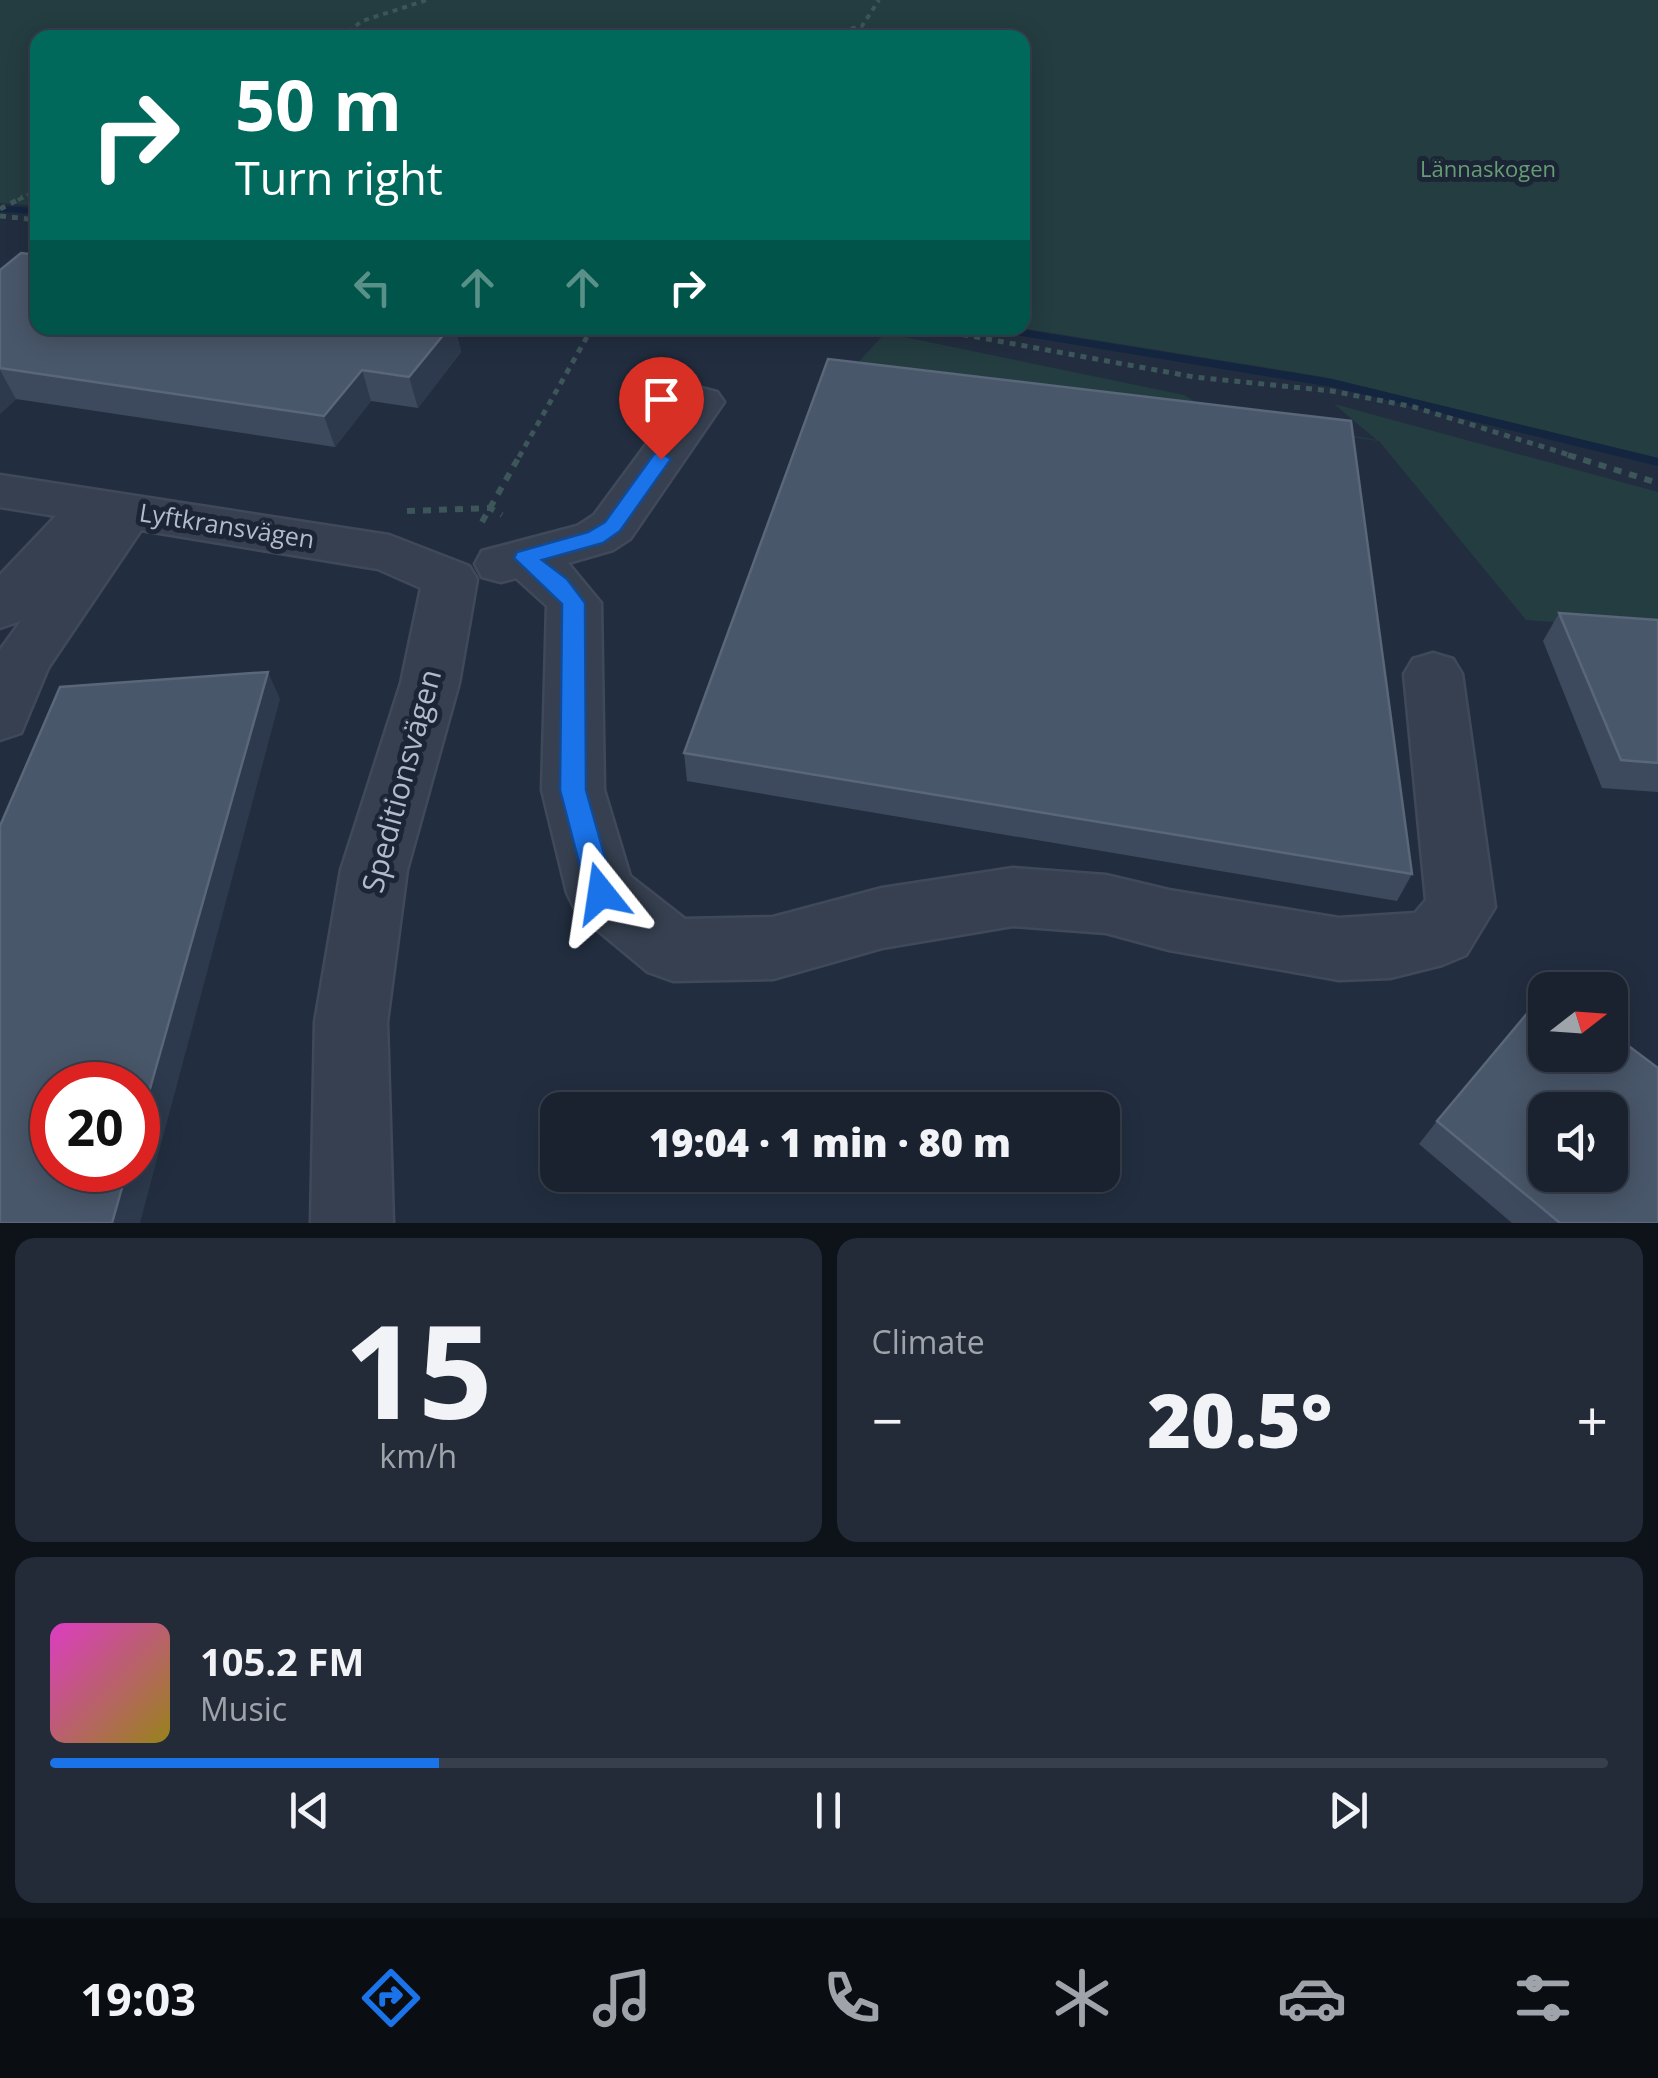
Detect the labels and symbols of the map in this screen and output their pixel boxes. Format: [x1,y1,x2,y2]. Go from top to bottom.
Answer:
park label: Lännaskogen [1420,153,1556,183]
pin [619,357,704,460]
street label: Lyftkransvägen [137,494,317,556]
street label: Speditionsvägen [351,664,450,897]
position arrow [549,841,653,945]
north arrow [1528,972,1628,1072]
speed limit sign: 20 [30,1062,160,1192]

